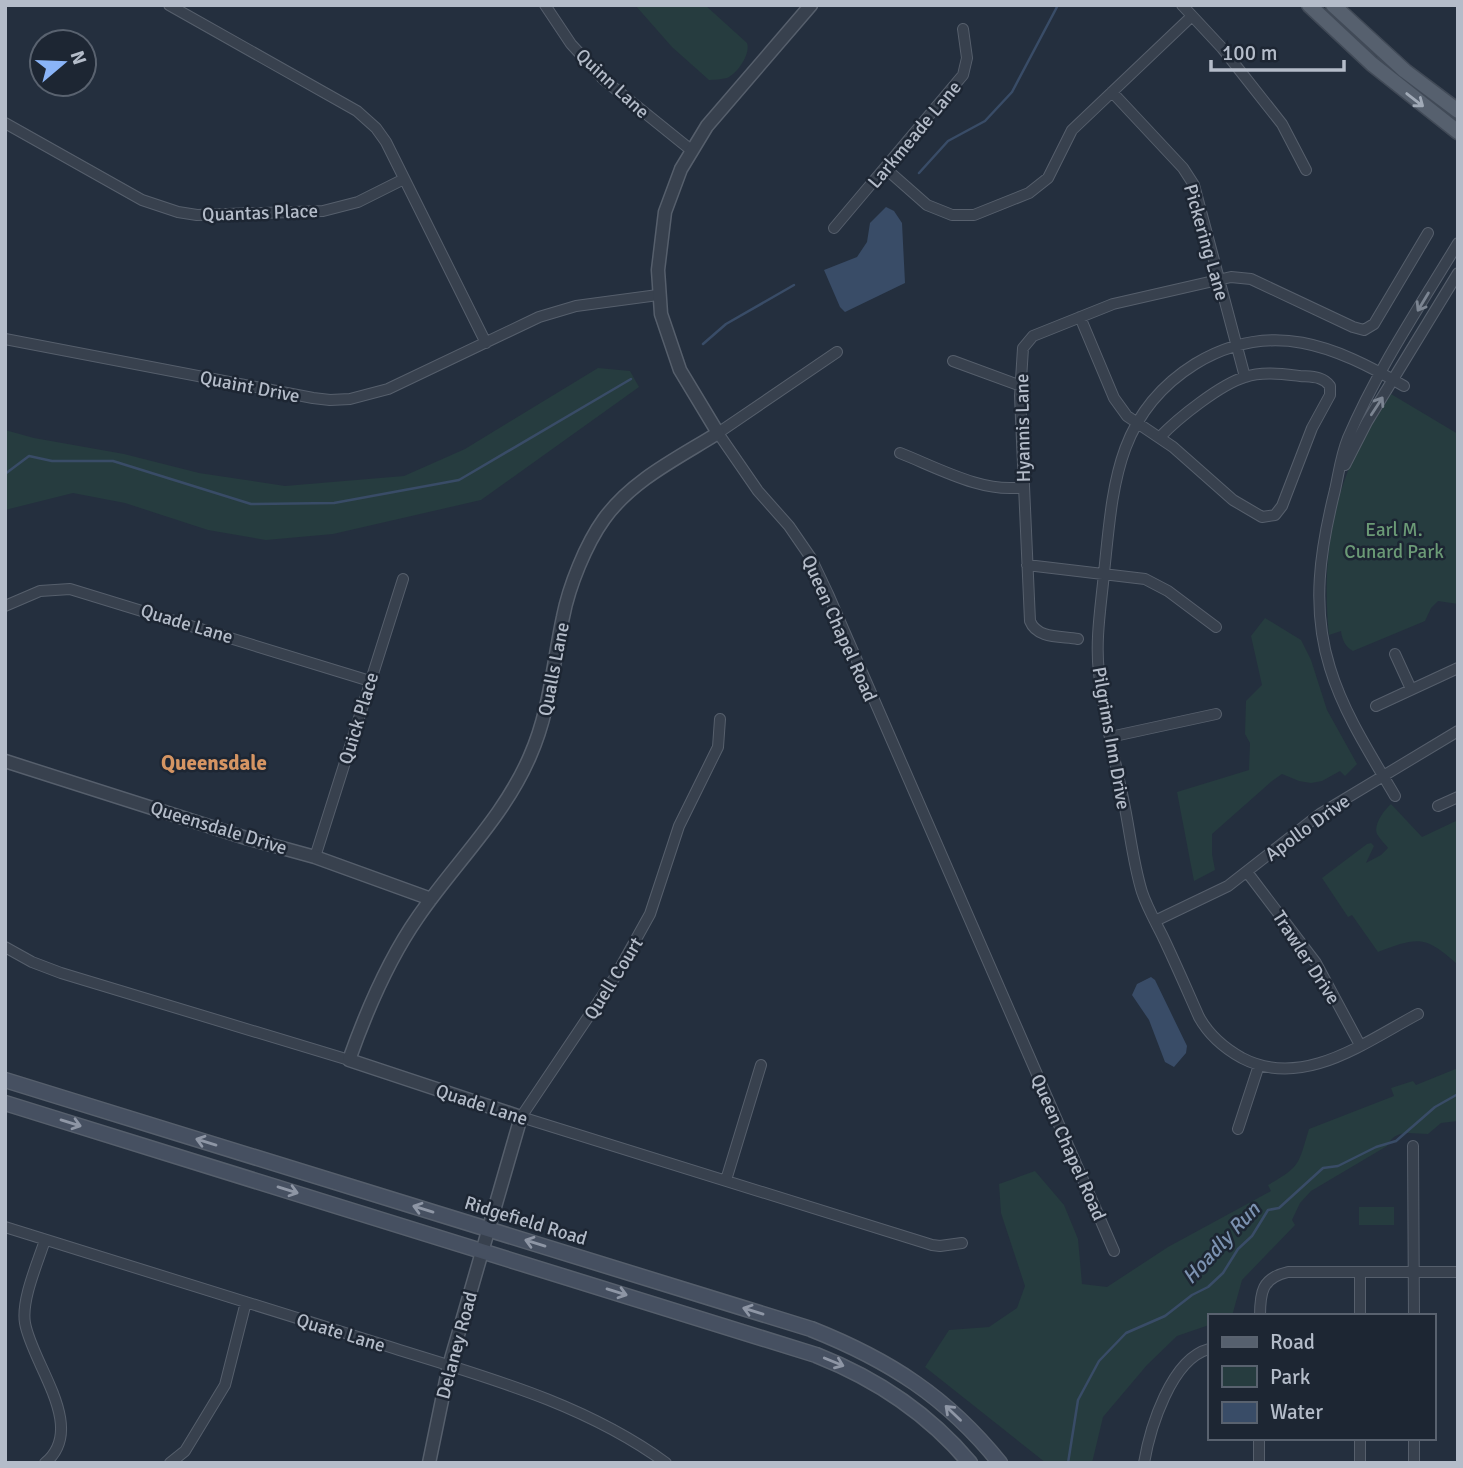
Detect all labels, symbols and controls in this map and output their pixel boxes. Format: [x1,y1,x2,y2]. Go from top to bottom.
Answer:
north arrow [28,28,98,98]
scale bar [1211,28,1344,72]
text: 100 m [1222,40,1277,66]
street label: Quinn Lane [570,44,654,124]
text: N [65,48,92,68]
street label: Larkmeade Lane [863,76,967,193]
one-way arrow [1405,92,1423,107]
street label: Pickering Lane [1178,181,1234,303]
street label: Quantas Place [202,199,318,227]
one-way arrow [1416,291,1430,311]
street label: Quaint Drive [198,366,302,408]
street label: Hyannis Lane [1010,373,1036,483]
one-way arrow [1370,396,1384,416]
park label: Earl M. Cunard Park [1344,518,1444,564]
street label: Queen Chapel Road [796,551,882,705]
street label: Quade Lane [138,599,236,649]
street label: Qualls Lane [533,620,575,718]
street label: Pilgrims Inn Drive [1087,665,1135,811]
street label: Quick Place [334,669,384,767]
district label: Queensdale [161,750,267,776]
street label: Apollo Drive [1261,789,1355,867]
street label: Queensdale Drive [147,796,290,860]
street label: Trawler Drive [1267,906,1345,1009]
street label: Quell Court [579,932,649,1024]
street label: Queen Chapel Road [1025,1070,1111,1224]
street label: Quade Lane [433,1079,531,1131]
one-way arrow [59,1117,81,1130]
one-way arrow [195,1135,217,1148]
one-way arrow [277,1184,299,1197]
street label: Ridgefield Road [461,1191,590,1251]
water label: Hoadly Run [1177,1196,1266,1289]
one-way arrow [413,1201,435,1214]
one-way arrow [525,1236,547,1248]
one-way arrow [606,1287,628,1300]
street label: Delaney Road [431,1289,483,1402]
one-way arrow [742,1304,764,1316]
street label: Quate Lane [293,1308,388,1358]
legend [1208,1314,1435,1440]
text: Road [1270,1329,1315,1355]
one-way arrow [823,1356,844,1369]
text: Park [1270,1364,1311,1390]
text: Water [1270,1399,1323,1425]
one-way arrow [945,1404,962,1421]

